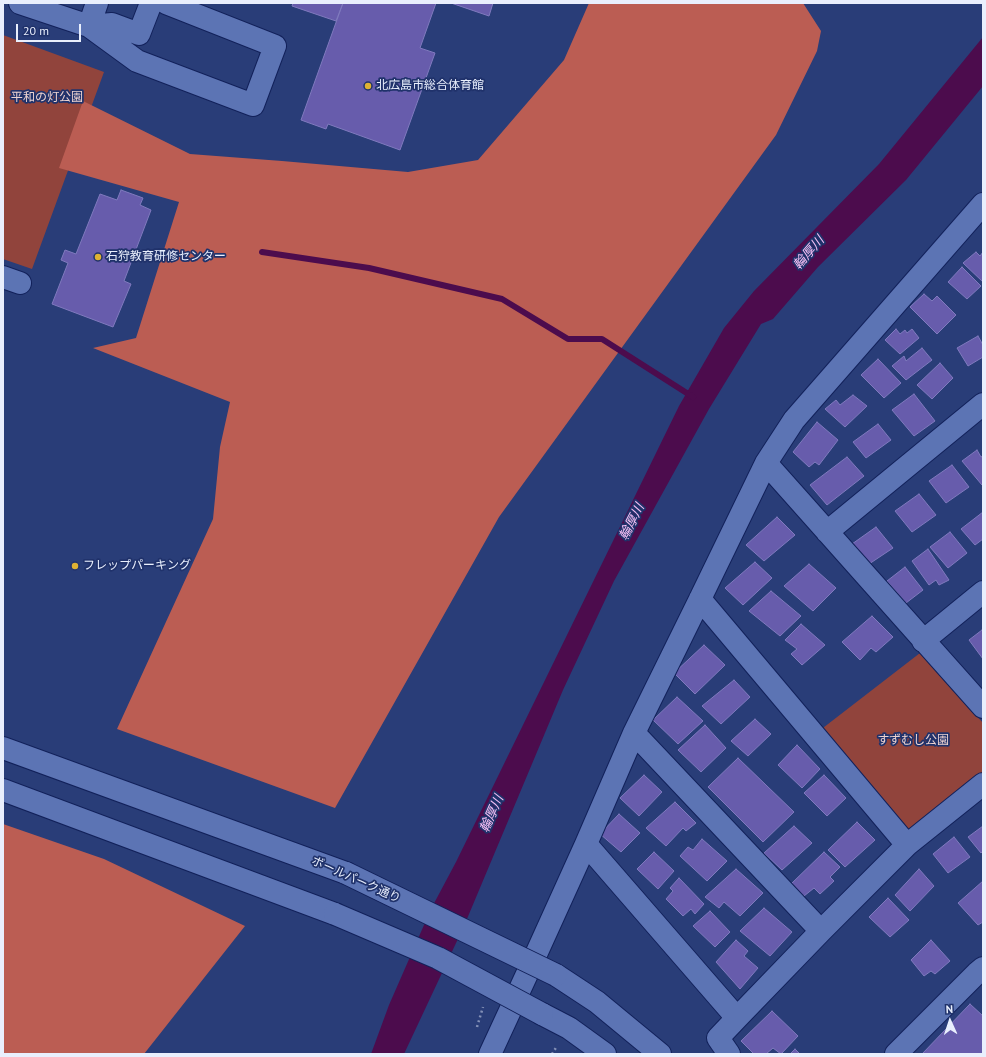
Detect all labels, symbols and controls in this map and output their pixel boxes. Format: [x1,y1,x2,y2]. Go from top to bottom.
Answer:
scale bar [18,16,83,42]
text: 20 m [23,23,49,38]
place label: 北広島市総合体育館 [376,79,484,93]
marker: 北広島市総合体育館 [363,81,373,91]
park label: 平和の灯公園 [11,91,83,105]
water label: 輪厚川 [790,233,828,273]
place label: 石狩教育研修センター [106,250,226,264]
marker: 石狩教育研修センター [93,252,103,262]
water label: 輪厚川 [616,501,648,543]
place label: フレップパーキング [83,559,191,573]
marker: フレップパーキング [70,561,80,571]
park label: すずむし公園 [877,734,949,748]
water label: 輪厚川 [477,793,507,835]
street label: ボールパーク通り [309,854,403,906]
north arrow [930,1001,970,1041]
text: N [945,1002,953,1016]

